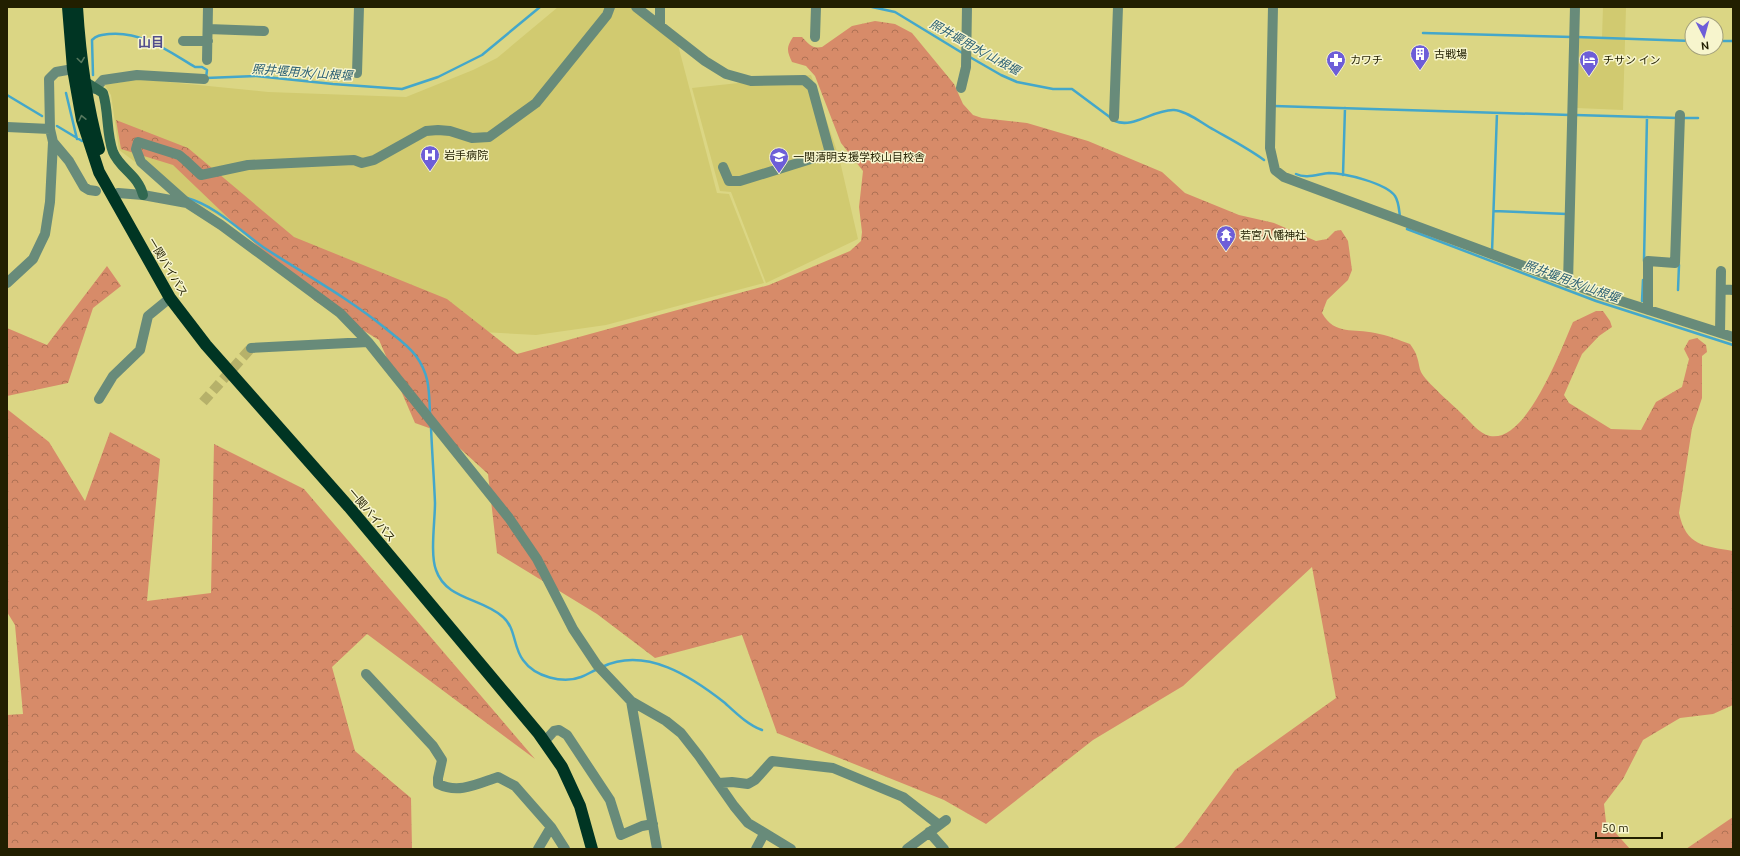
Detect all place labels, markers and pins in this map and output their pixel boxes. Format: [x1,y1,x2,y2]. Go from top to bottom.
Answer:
building icon: 古戦場 [1409,43,1431,71]
place label: 古戦場 [1434,48,1467,60]
pharmacy icon: カワチ [1325,49,1347,77]
hotel icon: チサン イン [1578,49,1600,77]
place label: カワチ [1350,54,1383,66]
place label: チサン イン [1603,54,1661,66]
hospital icon: 岩手病院 [419,144,441,172]
school or university icon: 一関清明支援学校山目校舎 [768,146,790,174]
place label: 岩手病院 [444,149,488,161]
place label: 一関清明支援学校山目校舎 [793,151,925,163]
temple icon: 若宮八幡神社 [1215,224,1237,252]
place label: 若宮八幡神社 [1240,229,1306,241]

